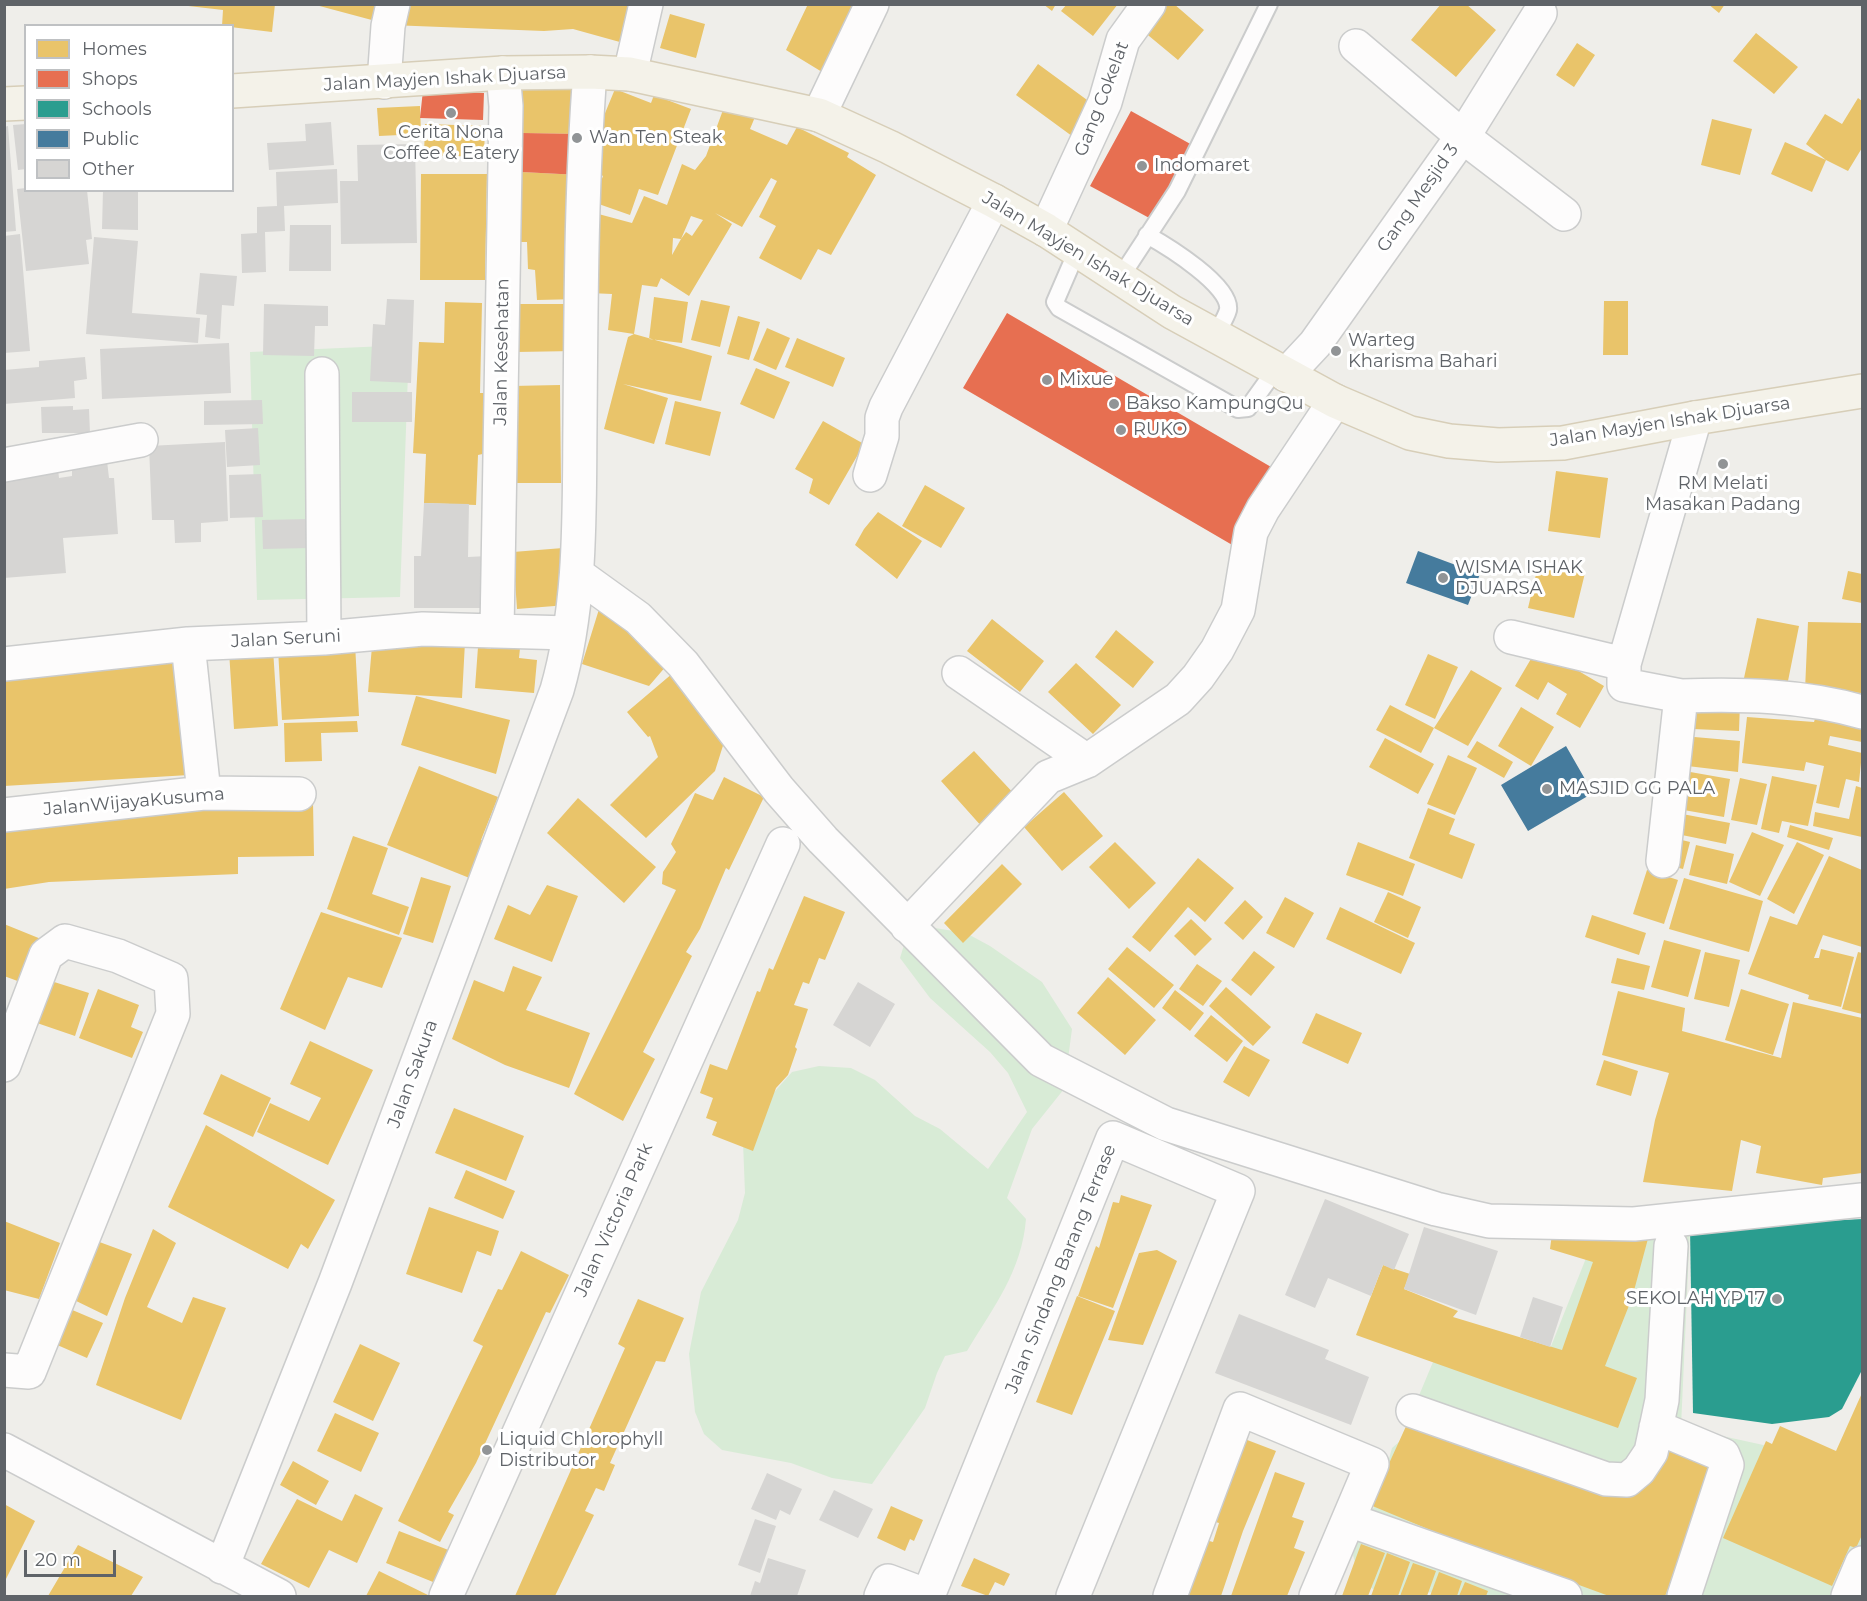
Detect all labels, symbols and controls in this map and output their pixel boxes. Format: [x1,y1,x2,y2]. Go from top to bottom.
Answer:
legend [24,24,234,192]
text: Homes [82,38,147,60]
street label: Gang Cokelat [1070,38,1134,160]
street label: Jalan Mayjen Ishak Djuarsa [323,62,567,96]
text: Shops [82,68,138,90]
text: Schools [82,98,151,120]
marker: Cerita Nona Coffee & Eatery [444,106,458,120]
place label: Cerita Nona Coffee & Eatery [383,122,519,164]
place label: Wan Ten Steak [589,127,723,149]
text: Public [82,128,139,150]
marker: Wan Ten Steak [570,131,584,145]
street label: Gang Mesjid 3 [1373,140,1463,256]
place label: Indomaret [1154,155,1250,177]
text: Other [82,158,135,180]
marker: Indomaret [1135,159,1149,173]
street label: Jalan Mayjen Ishak Djuarsa [978,187,1198,331]
street label: Jalan Kesehatan [490,278,514,426]
place label: Warteg Kharisma Bahari [1348,330,1498,372]
marker: Warteg Kharisma Bahari [1329,344,1343,358]
place label: Mixue [1059,369,1113,391]
marker: Mixue [1040,373,1054,387]
street label: Jalan Mayjen Ishak Djuarsa [1548,392,1792,452]
place label: Bakso KampungQu [1126,393,1304,415]
marker: Bakso KampungQu [1107,397,1121,411]
place label: RUKO [1133,419,1187,441]
marker: RUKO [1114,423,1128,437]
marker: RM Melati Masakan Padang [1716,457,1730,471]
place label: RM Melati Masakan Padang [1645,473,1801,516]
place label: WISMA ISHAK DJUARSA [1455,557,1583,600]
marker: WISMA ISHAK DJUARSA [1436,571,1450,585]
street label: Jalan Seruni [230,625,342,653]
place label: MASJID GG PALA [1559,778,1715,800]
marker: MASJID GG PALA [1540,782,1554,796]
street label: JalanWijayaKusuma [42,783,226,821]
street label: Jalan Sakura [383,1017,443,1131]
street label: Jalan Victoria Park [570,1140,658,1300]
street label: Jalan Sindang Barang Terrase [1001,1141,1121,1397]
place label: SEKOLAH YP 17 [1626,1288,1765,1310]
marker: SEKOLAH YP 17 [1770,1292,1784,1306]
place label: Liquid Chlorophyll Distributor [499,1429,663,1472]
marker: Liquid Chlorophyll Distributor [480,1443,494,1457]
scale bar [27,1538,118,1576]
text: 20 m [35,1549,81,1571]

